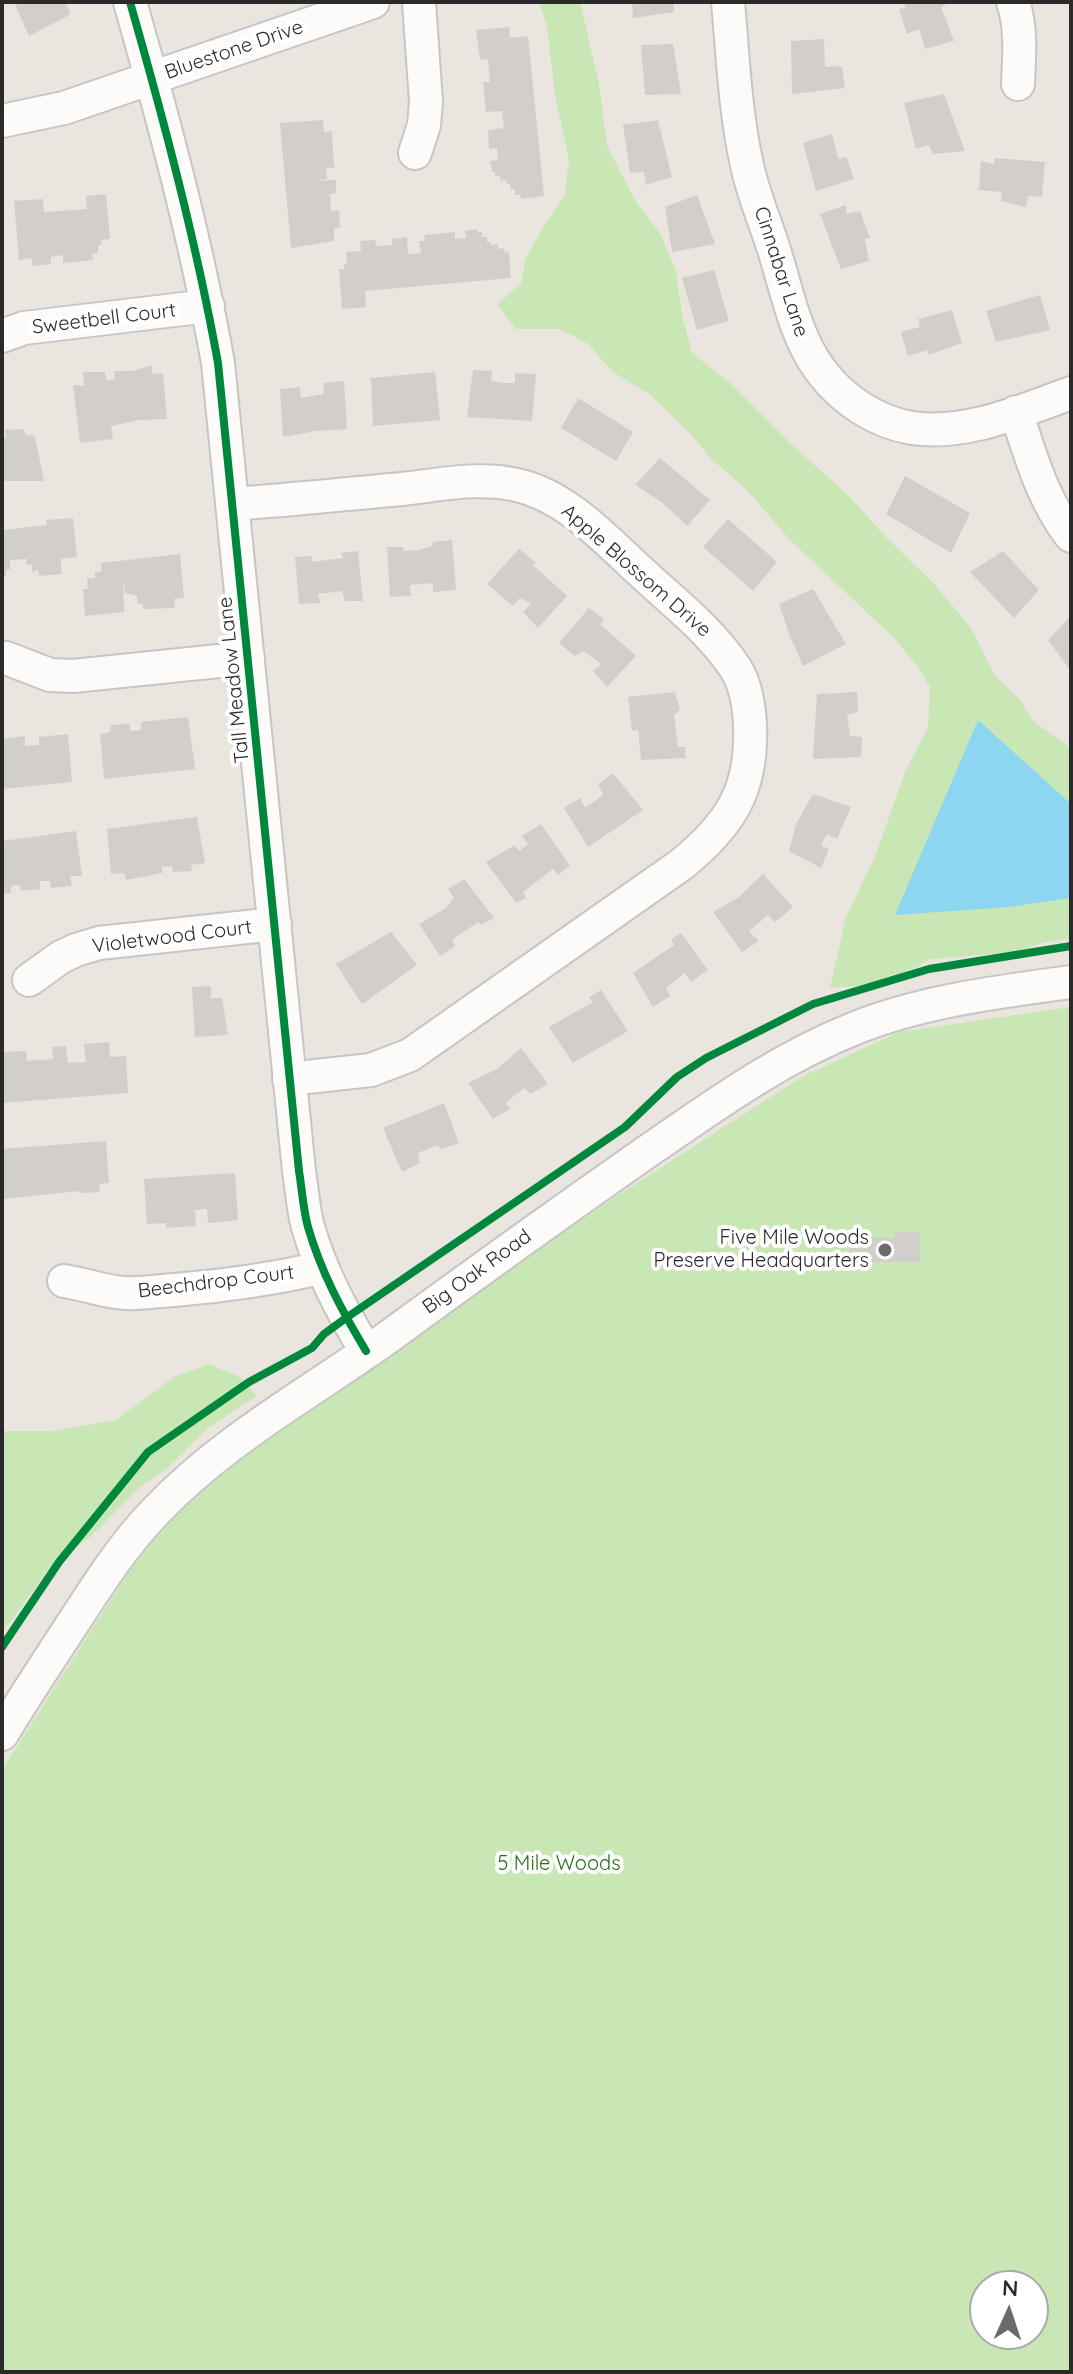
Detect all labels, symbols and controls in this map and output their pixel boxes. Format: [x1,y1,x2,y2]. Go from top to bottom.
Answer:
street label: Bluestone Drive [162,15,306,85]
street label: Cinnabar Lane [749,204,813,340]
street label: Sweetbell Court [31,298,177,340]
street label: Apple Blossom Drive [556,499,716,643]
street label: Tall Meadow Lane [213,596,255,764]
street label: Violetwood Court [91,915,253,959]
street label: Big Oak Road [418,1225,536,1319]
place label: Five Mile Woods Preserve Headquarters [654,1226,869,1273]
marker: Five Mile Woods Preserve Headquarters [876,1241,894,1259]
street label: Beechdrop Court [136,1261,296,1303]
park label: 5 Mile Woods [497,1852,621,1876]
north arrow [969,2270,1049,2350]
text: N [1001,2274,1019,2302]

